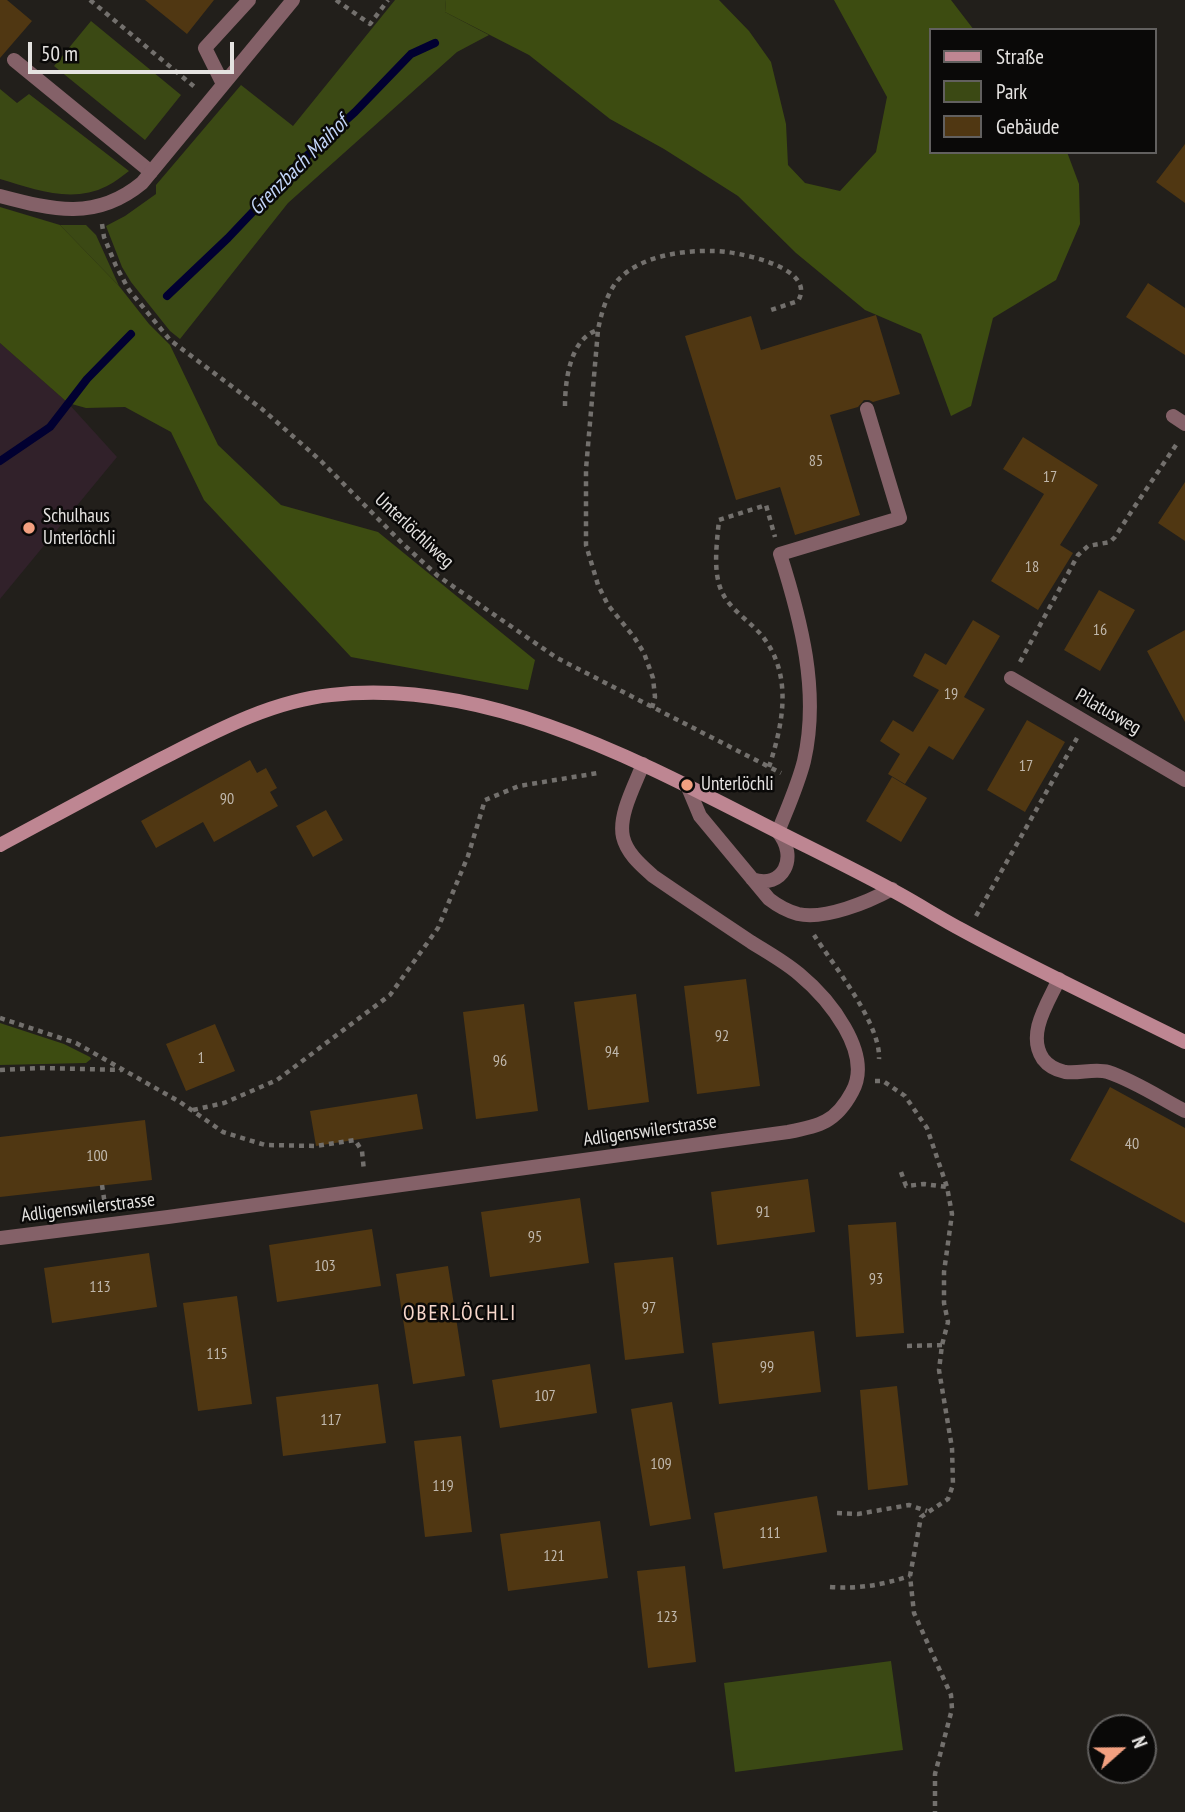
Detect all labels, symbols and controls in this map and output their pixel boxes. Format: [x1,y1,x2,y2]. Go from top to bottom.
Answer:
scale bar [32,28,238,72]
legend [930,28,1157,154]
text: 50 m [41,40,78,67]
text: Straße [996,43,1044,70]
text: Park [996,78,1027,105]
water label: Grenzbach Maihof [244,111,354,221]
text: Gebäude [996,113,1059,140]
house number: 85 [809,451,823,471]
house number: 17 [1043,467,1057,487]
street label: Unterlöchliweg [370,489,458,573]
place label: Schulhaus Unterlöchli [43,506,116,550]
marker: Schulhaus Unterlöchli [21,520,37,536]
house number: 18 [1025,557,1039,577]
house number: 16 [1093,620,1107,640]
house number: 19 [944,684,958,704]
street label: Pilatusweg [1071,684,1145,740]
house number: 17 [1019,756,1033,776]
place label: Unterlöchli [701,774,774,796]
marker: Unterlöchli [679,777,695,793]
house number: 90 [220,789,234,809]
house number: 92 [715,1026,729,1046]
house number: 94 [605,1042,619,1062]
house number: 1 [197,1048,205,1068]
house number: 96 [493,1051,507,1071]
street label: Adligenswilerstrasse [582,1110,718,1152]
house number: 40 [1125,1134,1139,1154]
house number: 100 [86,1146,108,1166]
street label: Adligenswilerstrasse [20,1188,156,1228]
house number: 91 [756,1202,770,1222]
house number: 95 [528,1227,542,1247]
house number: 103 [314,1256,336,1276]
house number: 93 [869,1269,883,1289]
house number: 113 [89,1277,111,1297]
house number: 97 [642,1298,656,1318]
district label: OBERLÖCHLI [404,1301,516,1327]
house number: 115 [206,1344,228,1364]
house number: 99 [760,1357,774,1377]
house number: 107 [534,1386,556,1406]
house number: 117 [320,1410,342,1430]
house number: 109 [650,1454,672,1474]
house number: 119 [432,1476,454,1496]
house number: 111 [759,1523,781,1543]
house number: 121 [543,1546,565,1566]
house number: 123 [656,1607,678,1627]
north arrow [1087,1714,1157,1784]
text: N [1127,1733,1153,1751]

